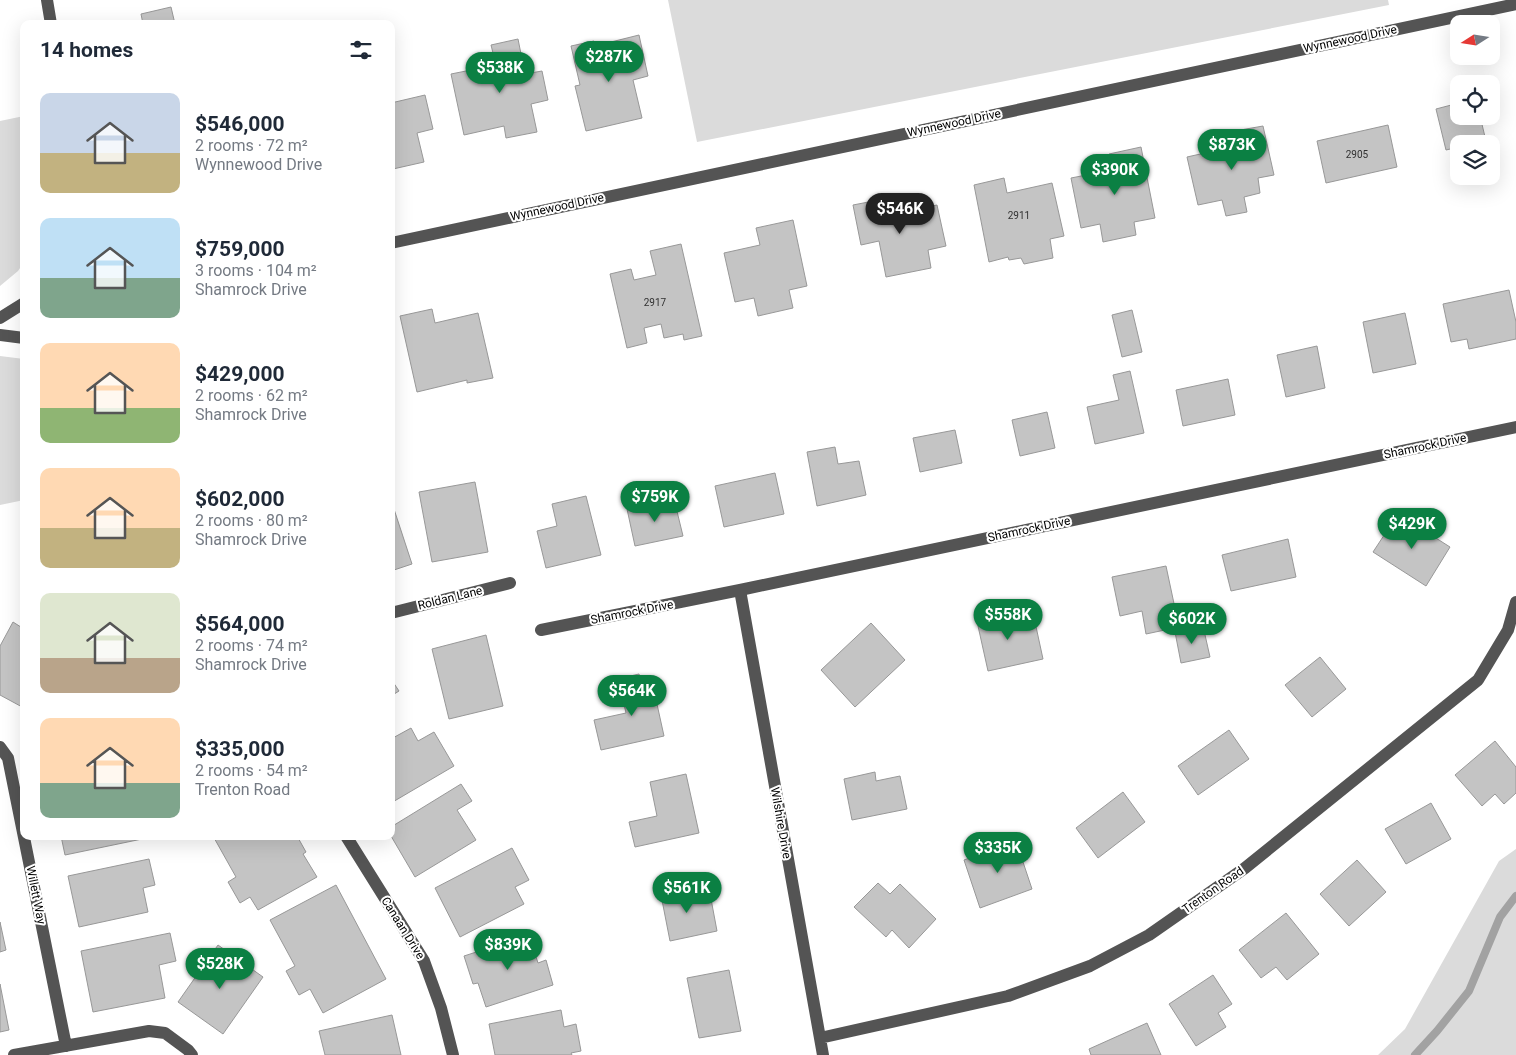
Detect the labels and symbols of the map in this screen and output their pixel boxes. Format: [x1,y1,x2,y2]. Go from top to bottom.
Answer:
north arrow [1450,15,1500,65]
street label: Wynnewood Drive [1302,22,1398,56]
pin: $287K [574,41,644,83]
pin: $538K [465,52,535,94]
street label: Wynnewood Drive [906,106,1002,140]
pin: $873K [1197,128,1267,171]
house number: 2905 [1346,149,1369,160]
pin: $390K [1080,154,1150,196]
street label: Wynnewood Drive [509,190,605,224]
pin: $546K [865,192,935,235]
house number: 2911 [1008,210,1030,221]
house number: 2917 [644,297,667,308]
street label: Shamrock Drive [1383,430,1467,462]
pin: $759K [620,480,690,523]
pin: $429K [1377,508,1447,550]
street label: Shamrock Drive [987,513,1071,545]
street label: Roldan Lane [416,583,484,613]
street label: Shamrock Drive [589,597,675,627]
pin: $558K [973,598,1043,641]
pin: $602K [1157,602,1227,645]
pin: $564K [597,674,667,717]
street label: Wilshire Drive [768,786,794,860]
pin: $335K [963,832,1033,874]
street label: Trenton Road [1180,864,1246,916]
street label: Willett Way [23,865,49,926]
pin: $561K [652,872,722,914]
street label: Canaan Drive [378,894,428,962]
pin: $839K [473,928,543,971]
pin: $528K [185,948,255,990]

